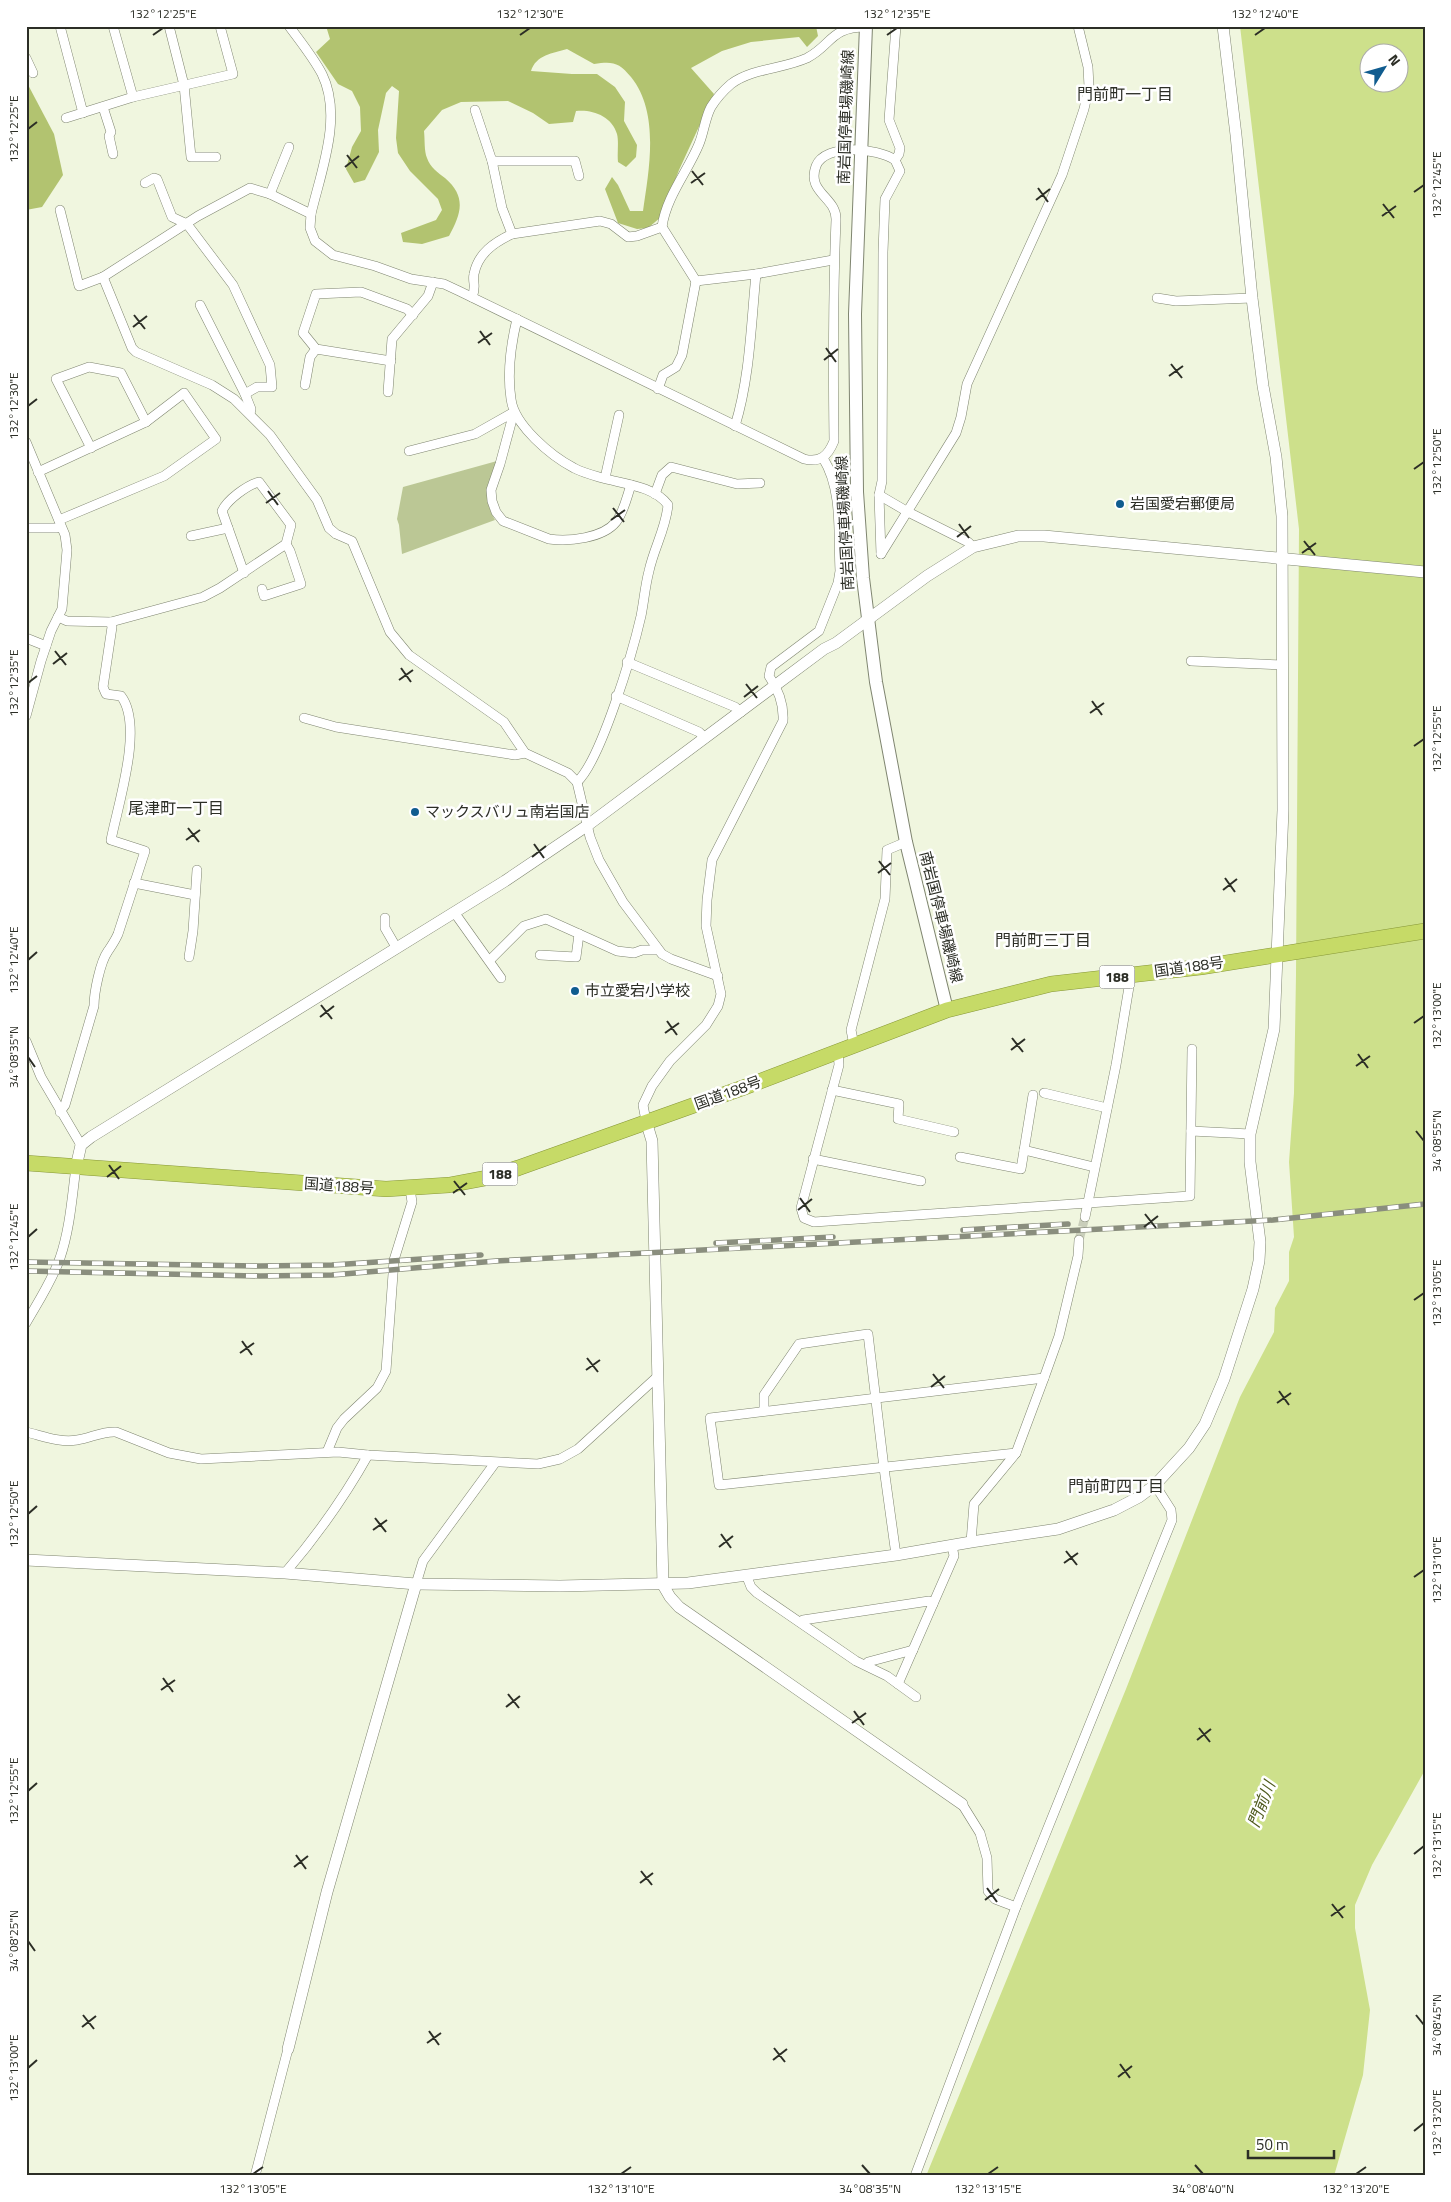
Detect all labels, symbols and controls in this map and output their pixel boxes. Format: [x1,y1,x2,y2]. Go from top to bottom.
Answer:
text: 132°12'25"E [129,4,197,23]
text: 132°12'30"E [496,4,564,23]
text: 132°12'35"E [863,4,931,23]
text: 132°12'40"E [1231,4,1299,23]
north arrow [1358,42,1408,92]
street label: 南岩国停車場磯崎線 [832,49,859,185]
text: N [1383,50,1406,70]
district label: 門前町一丁目 [1077,82,1173,106]
text: 132°12'25"E [4,95,23,163]
text: 132°12'45"E [1427,151,1446,219]
text: 132°12'30"E [4,372,23,440]
text: 132°12'50"E [1427,428,1446,496]
street label: 南岩国停車場磯崎線 [829,455,860,591]
place label: 岩国愛宕郵便局 [1130,492,1235,515]
marker: 岩国愛宕郵便局 [1114,498,1126,510]
text: 132°12'35"E [4,649,23,717]
text: 132°12'55"E [1427,705,1446,773]
district label: 尾津町一丁目 [128,796,224,820]
place label: マックスバリュ南岩国店 [425,800,590,823]
marker: マックスバリュ南岩国店 [409,806,421,818]
street label: 南岩国停車場磯崎線 [914,849,969,985]
text: 132°12'40"E [4,926,23,994]
district label: 門前町三丁目 [995,928,1091,952]
street label: 国道188号 [1153,950,1225,983]
road number: 188 [1100,966,1134,989]
place label: 市立愛宕小学校 [585,979,690,1002]
text: 132°13'00"E [1427,982,1446,1050]
marker: 市立愛宕小学校 [569,985,581,997]
text: 34°08'35"N [4,1026,23,1088]
street label: 国道188号 [691,1070,765,1115]
text: 34°08'55"N [1427,1110,1446,1172]
road number: 188 [482,1162,518,1186]
street label: 国道188号 [303,1172,375,1199]
text: 132°12'45"E [4,1203,23,1271]
text: 132°13'05"E [1427,1259,1446,1327]
district label: 門前町四丁目 [1068,1474,1164,1498]
text: 132°12'50"E [4,1480,23,1548]
text: 132°13'10"E [1427,1536,1446,1604]
text: 132°12'55"E [4,1757,23,1825]
water label: 門前川 [1241,1775,1282,1831]
text: 132°13'15"E [1427,1812,1446,1880]
text: 34°08'25"N [4,1910,23,1972]
text: 34°08'45"N [1427,1994,1446,2056]
text: 132°13'00"E [4,2034,23,2102]
text: 132°13'20"E [1427,2089,1446,2157]
scale bar [1248,2127,1335,2159]
text: 50 m [1256,2133,1289,2156]
text: 132°13'05"E [219,2179,287,2198]
text: 132°13'10"E [587,2179,655,2198]
text: 34°08'35"N [839,2179,901,2198]
text: 132°13'15"E [954,2179,1022,2198]
text: 34°08'40"N [1172,2179,1234,2198]
text: 132°13'20"E [1322,2179,1390,2198]

